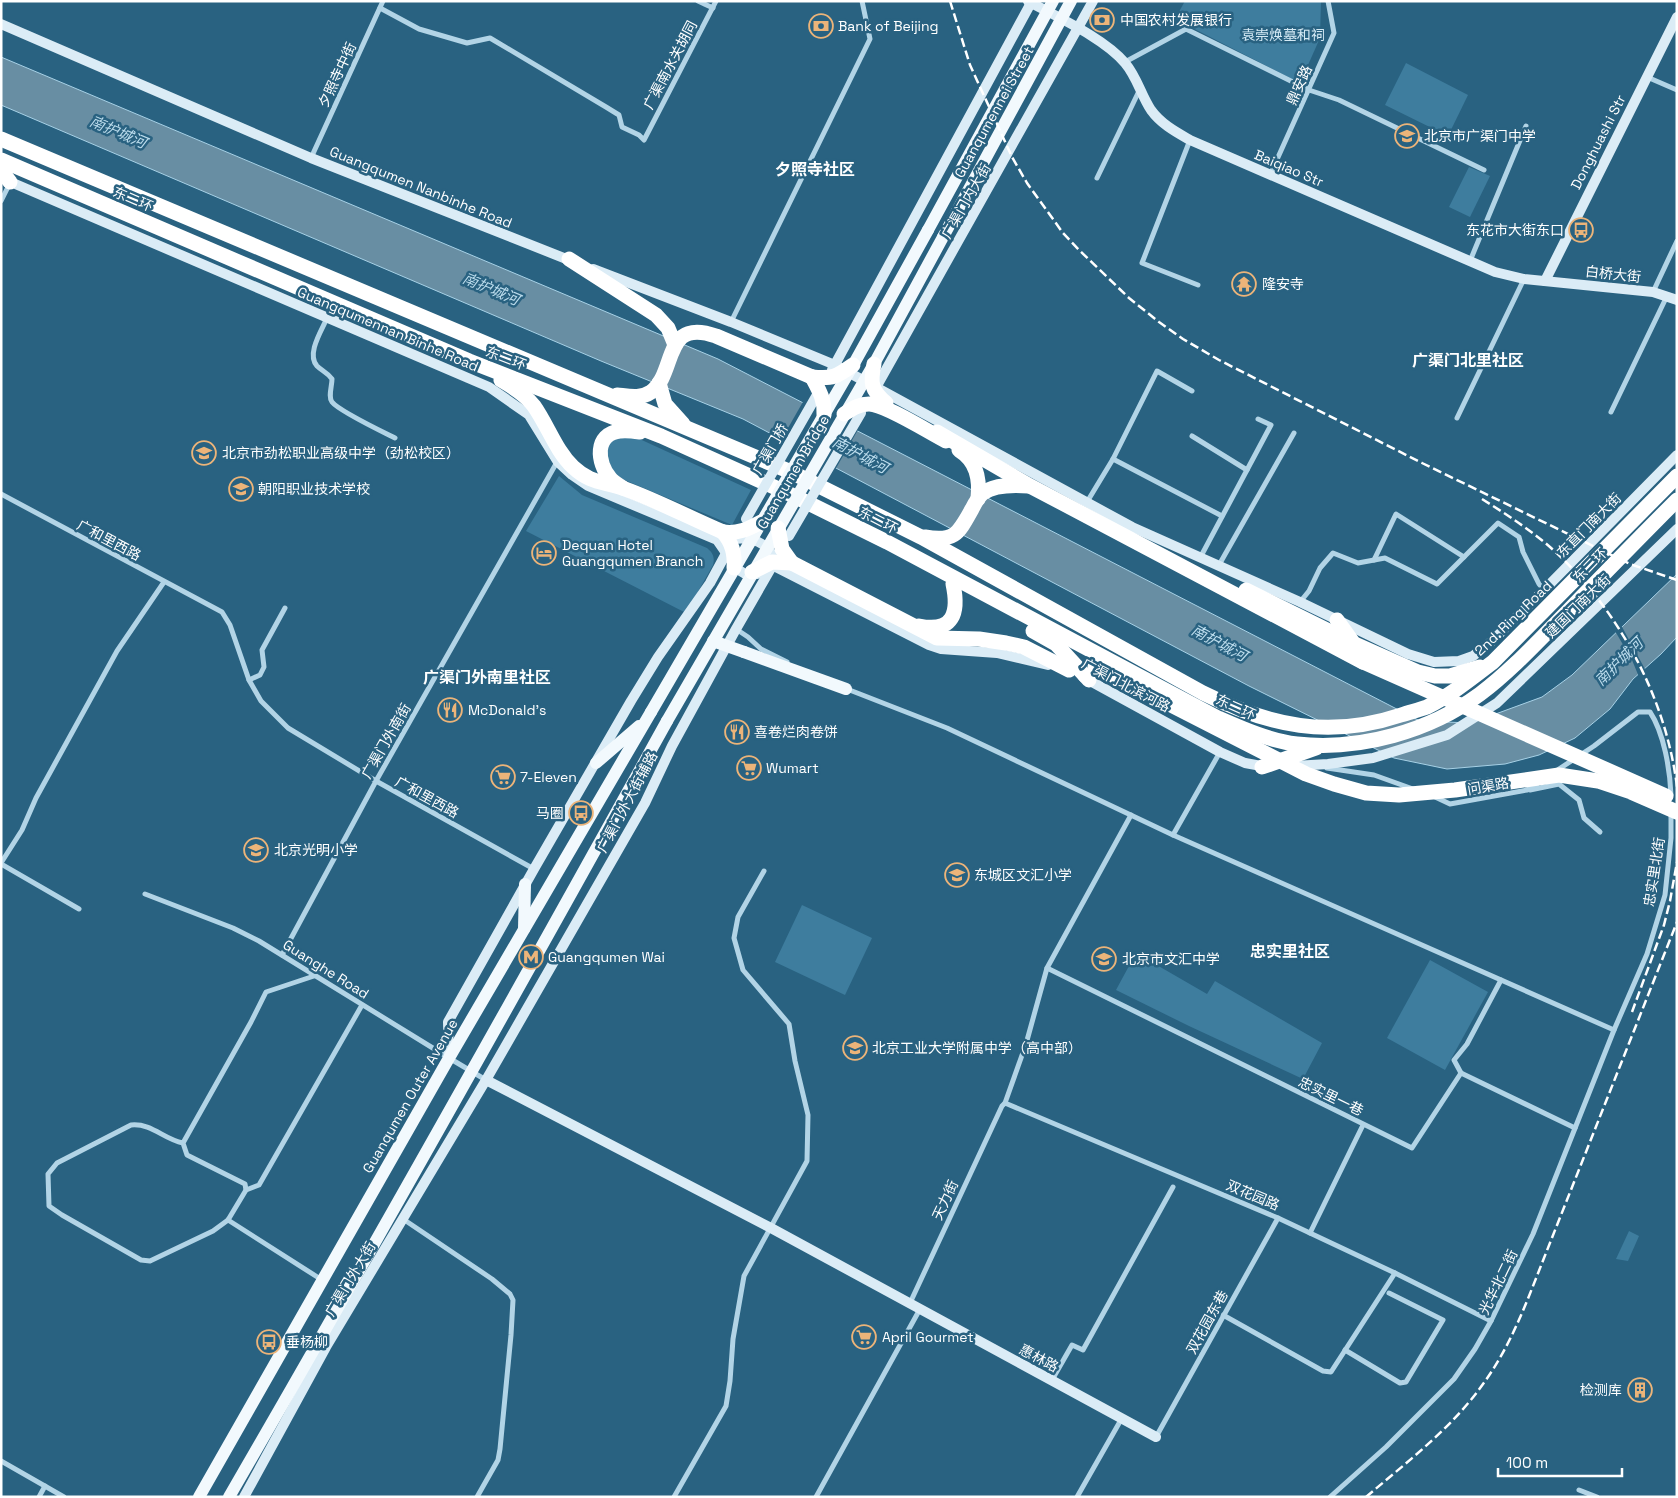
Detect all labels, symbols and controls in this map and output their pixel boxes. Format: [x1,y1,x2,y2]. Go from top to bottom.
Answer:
bank icon: 中国农村发展银行 [1089,7,1115,33]
place label: 中国农村发展银行 [1120,11,1232,29]
bank icon: Bank of Beijing [808,13,834,39]
place label: Bank of Beijing [838,17,939,35]
street label: 广渠南水关胡同 [639,18,701,112]
park label: 袁崇焕墓和祠 [1241,26,1325,44]
street label: 夕照寺中街 [314,39,360,111]
street label: Guanqumennei Street [950,43,1038,181]
street label: 鼎安路 [1282,62,1316,108]
street label: Donghuashi Str [1566,92,1630,192]
water label: 南护城河 [87,111,152,153]
school or university icon: 北京市广渠门中学 [1394,123,1420,149]
place label: 北京市广渠门中学 [1424,127,1536,145]
street label: Guangqumen Nanbinhe Road [327,142,515,232]
street label: Baiqiao Str [1252,145,1326,191]
district label: 夕照寺社区 [775,159,855,180]
street label: 广渠门内大街 [937,160,995,242]
street label: 东二环 [110,183,156,215]
bus stop icon: 东花市大街东口 [1568,217,1594,243]
place label: 东花市大街东口 [1466,221,1564,239]
street label: 白桥大街 [1584,262,1642,286]
water label: 南护城河 [460,268,525,310]
temple icon: 隆安寺 [1231,271,1257,297]
place label: 隆安寺 [1262,275,1304,293]
street label: Guangqumennan Binhe Road [295,283,481,375]
street label: 东二环 [483,342,529,374]
district label: 广渠门北里社区 [1412,350,1524,371]
street label: Guanqumen Bridge [753,412,833,532]
street label: 广渠门桥 [748,420,792,478]
water label: 南护城河 [829,432,894,478]
school or university icon: 北京市劲松职业高级中学（劲松校区） [191,440,217,466]
place label: 北京市劲松职业高级中学（劲松校区） [222,444,460,462]
school or university icon: 朝阳职业技术学校 [228,476,254,502]
place label: 朝阳职业技术学校 [258,480,370,498]
street label: 东直门南大街 [1553,489,1625,561]
street label: 东二环 [855,502,901,538]
street label: 广和里西路 [74,516,144,564]
place label: Dequan Hotel Guangqumen Branch [562,536,703,570]
hotel icon: Dequan Hotel Guangqumen Branch [531,540,557,566]
street label: 东二环 [1569,544,1611,586]
street label: 建国门南大街 [1542,570,1614,642]
street label: 2nd. Ring Road [1471,577,1555,659]
water label: 南护城河 [1188,620,1253,666]
water label: 南护城河 [1591,632,1649,690]
street label: 广渠门北滨河路 [1079,654,1173,716]
district label: 广渠门外南里社区 [423,667,551,688]
street label: 东二环 [1213,690,1259,724]
restaurant icon: McDonald's [437,697,463,723]
street label: 广渠门外南街 [357,700,415,782]
place label: McDonald's [468,701,546,719]
restaurant icon: 喜卷烂肉卷饼 [724,719,750,745]
place label: 喜卷烂肉卷饼 [754,723,838,741]
street label: 广渠门外大街辅路 [593,748,661,856]
supermarket icon: Wumart [736,755,762,781]
place label: Wumart [766,759,819,777]
supermarket icon: 7-Eleven [490,764,516,790]
place label: 7-Eleven [520,768,577,786]
street label: 广和里西路 [392,772,462,822]
street label: 问渠路 [1466,773,1510,799]
bus stop icon: 马圈 [568,800,594,826]
place label: 马圈 [536,804,564,822]
street label: 忠实里北街 [1640,836,1668,908]
school or university icon: 北京光明小学 [243,837,269,863]
place label: 北京光明小学 [274,841,358,859]
school or university icon: 东城区文汇小学 [944,862,970,888]
place label: 东城区文汇小学 [974,866,1072,884]
street label: Guanghe Road [280,935,372,1003]
district label: 忠实里社区 [1250,941,1330,962]
metro station icon: Guangqumen Wai [518,944,544,970]
school or university icon: 北京市文汇中学 [1091,946,1117,972]
place label: Guangqumen Wai [548,948,665,966]
place label: 北京市文汇中学 [1122,950,1220,968]
street label: Guanqumen Outer Avenue [358,1016,462,1176]
school or university icon: 北京工业大学附属中学（高中部） [842,1035,868,1061]
place label: 北京工业大学附属中学（高中部） [872,1039,1082,1057]
street label: 忠实里一巷 [1296,1073,1366,1119]
street label: 双花园路 [1224,1176,1282,1214]
street label: 天力街 [928,1177,962,1223]
street label: 广渠门外大街 [321,1238,379,1320]
street label: 光华北二街 [1475,1247,1521,1317]
street label: 双花园东巷 [1182,1287,1232,1357]
supermarket icon: April Gourmet [851,1324,877,1350]
place label: April Gourmet [882,1328,974,1346]
bus stop icon: 垂杨柳 [256,1329,282,1355]
place label: 垂杨柳 [286,1333,328,1351]
street label: 惠林路 [1016,1340,1062,1376]
building icon: 检测库 [1627,1377,1653,1403]
place label: 检测库 [1580,1381,1622,1399]
scale bar [1498,1446,1622,1478]
text: 100 m [1506,1453,1548,1472]

